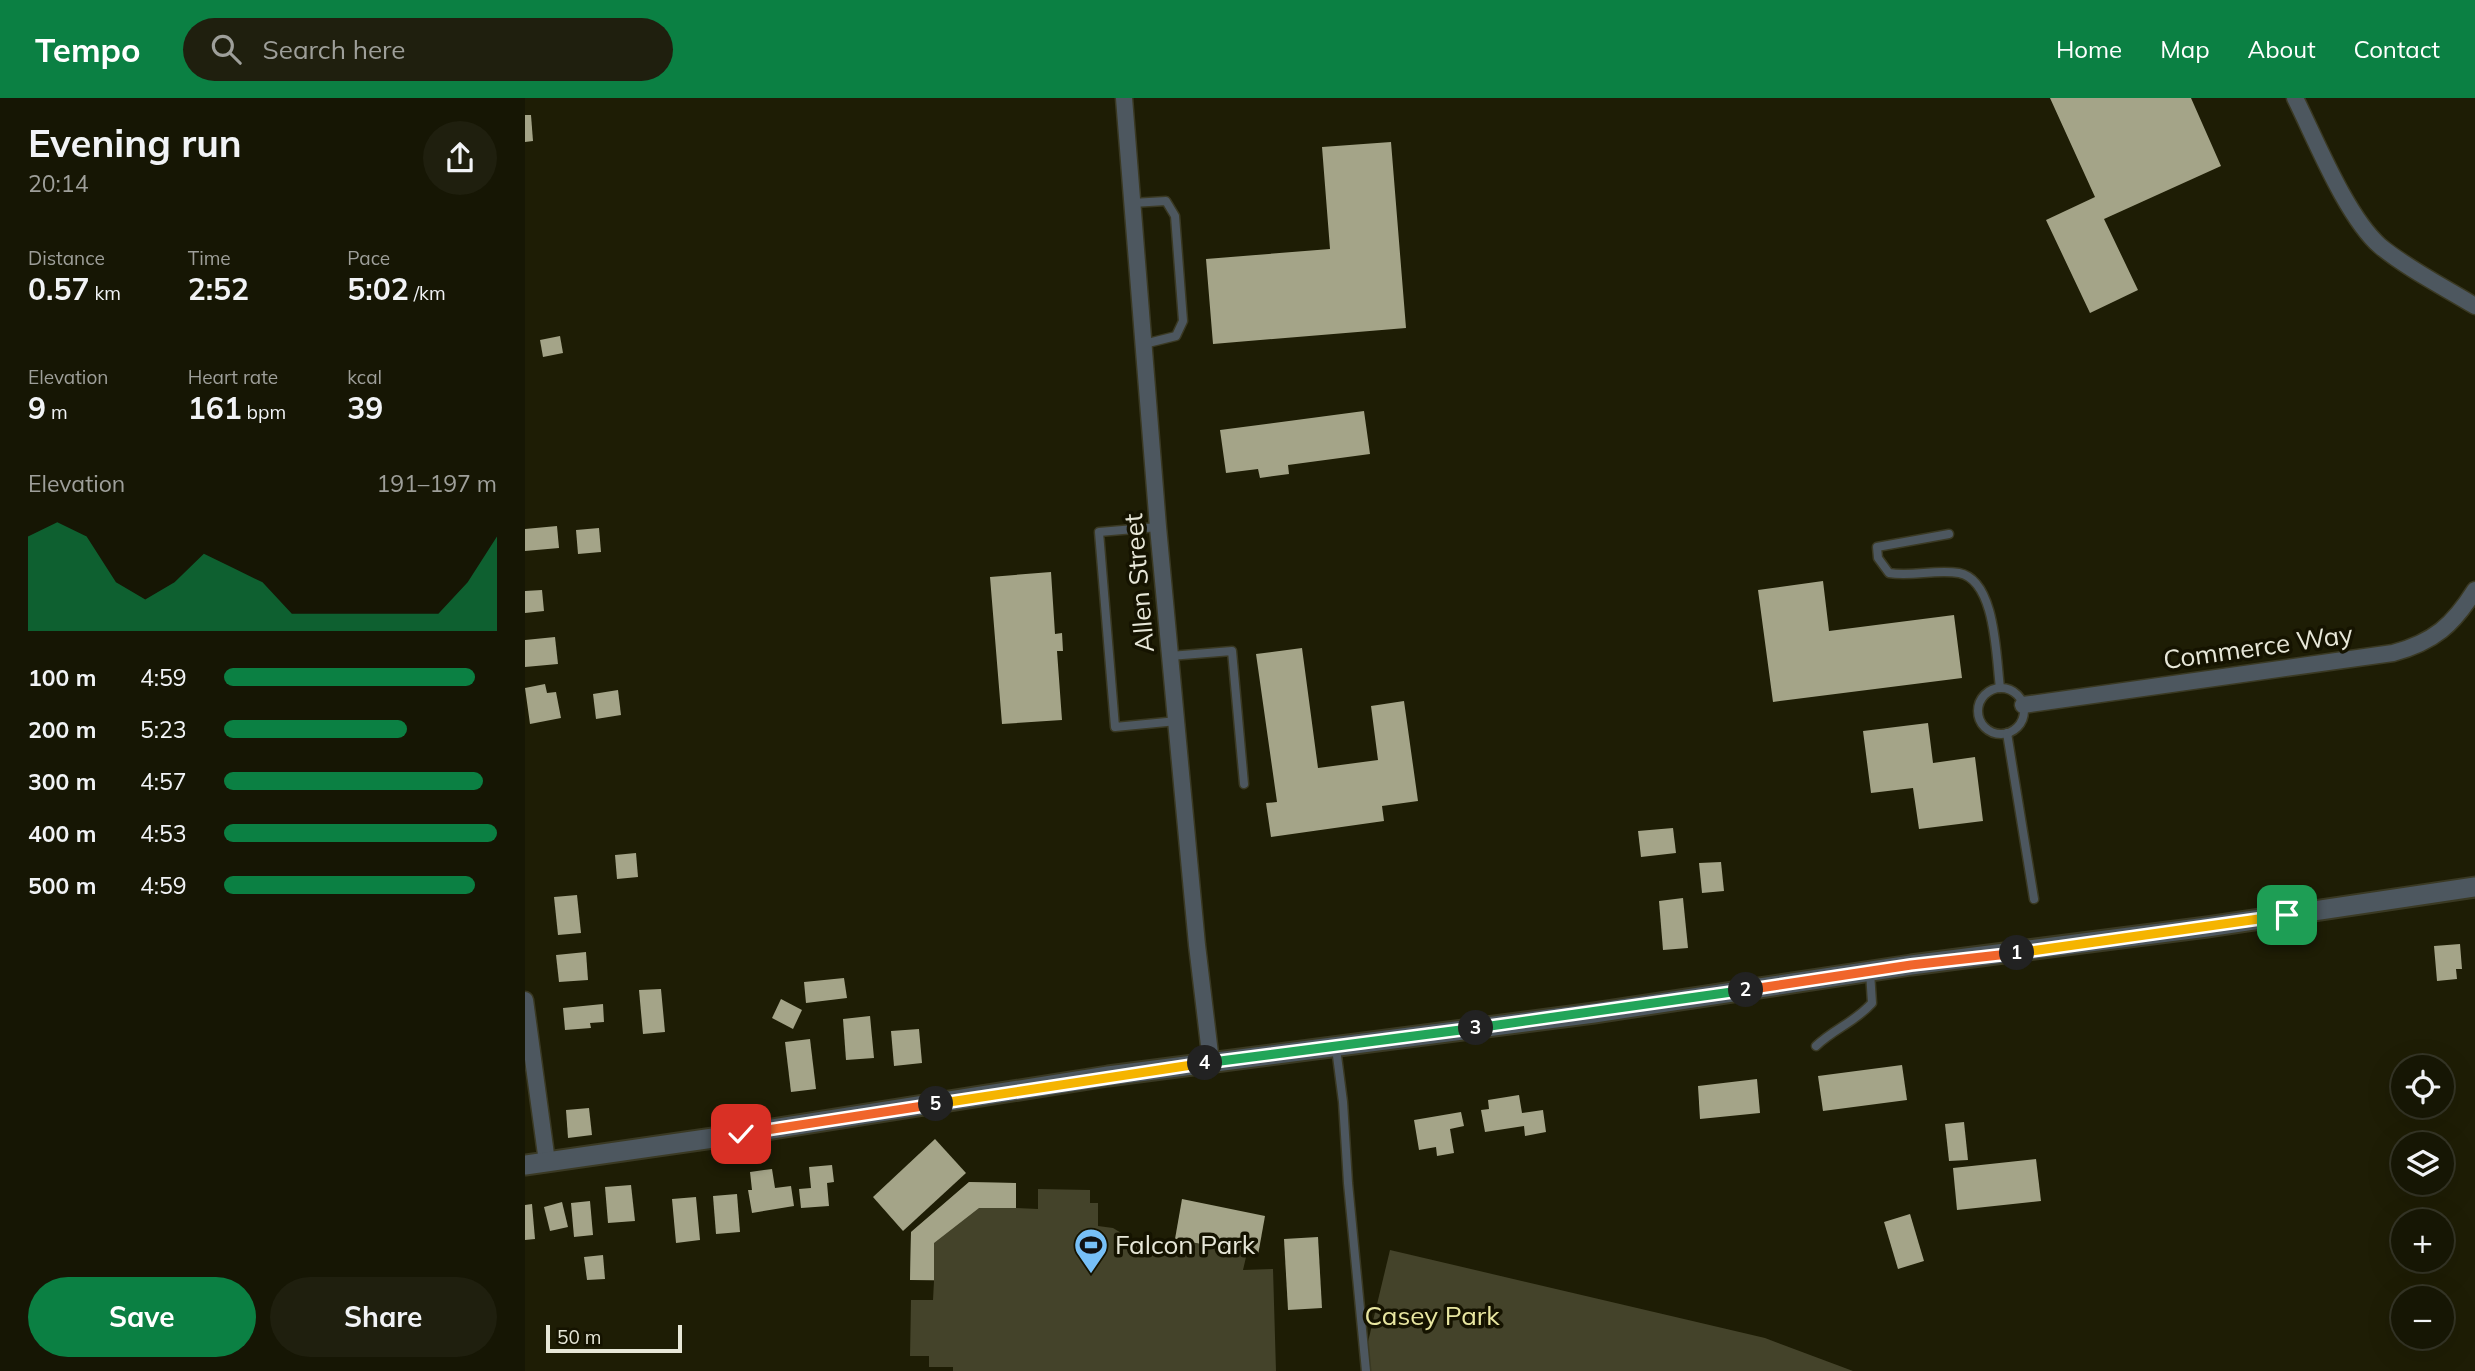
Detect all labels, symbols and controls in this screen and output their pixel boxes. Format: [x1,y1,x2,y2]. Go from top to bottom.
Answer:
search box [183,18,673,81]
text: Tempo [35,29,141,70]
icon: search [207,30,245,68]
text: Search here [263,33,406,66]
text: Home [2056,34,2122,64]
text: Map [2160,34,2210,64]
text: About [2248,34,2316,64]
text: Contact [2354,34,2440,64]
text: Evening run [28,119,242,167]
button: share [423,121,497,195]
text: 20:14 [28,169,88,198]
text: Distance [28,246,105,270]
text: Time [188,246,231,270]
text: Pace [347,246,390,270]
text: 0.57 [28,270,89,308]
text: 2:52 [188,270,249,308]
text: 5:02 [347,270,409,308]
text: km [89,281,121,305]
text: /km [409,281,446,305]
text: Elevation [28,365,108,389]
text: Heart rate [188,365,278,389]
text: kcal [347,365,382,389]
text: 9 [28,389,46,427]
text: 161 [188,389,242,427]
text: 39 [347,389,383,427]
text: m [46,400,68,424]
text: bpm [242,400,286,424]
text: Elevation [28,469,125,498]
text: 191–197 m [376,469,497,498]
street label: Allen Street [1116,512,1161,654]
street label: Commerce Way [2161,617,2355,676]
text: 100 m [28,663,96,692]
text: 4:59 [140,663,187,692]
text: 200 m [28,715,96,744]
text: 5:23 [140,715,187,744]
text: 300 m [28,767,96,796]
text: 4:57 [140,767,187,796]
text: 400 m [28,819,96,848]
text: 4:53 [140,819,187,848]
text: 500 m [28,871,96,900]
text: 4:59 [140,871,187,900]
pin [2257,885,2317,945]
icon: arrive [2268,896,2306,934]
pin: 1 [1999,936,2035,970]
text: 1 [2011,940,2022,964]
pin: 2 [1729,972,1763,1008]
text: 2 [1740,977,1751,1001]
pin: 3 [1459,1010,1493,1046]
text: 3 [1470,1015,1481,1039]
pin: 4 [1187,1046,1223,1080]
text: 4 [1199,1050,1210,1074]
map controls [2391,1055,2454,1349]
button: locate [2391,1055,2454,1118]
pin: 5 [919,1086,953,1122]
text: 5 [930,1091,941,1115]
pin [711,1104,771,1164]
icon: check [722,1115,760,1153]
button: layers [2391,1132,2454,1195]
button: + [2391,1209,2454,1272]
sports icon: Falcon Park [1072,1226,1110,1275]
place label: Falcon Park [1115,1228,1256,1261]
button: Save [28,1277,256,1357]
button: Share [270,1277,497,1357]
button: − [2391,1286,2454,1349]
park label: Casey Park [1364,1299,1500,1332]
scale bar [546,1322,683,1354]
text: 50 m [557,1325,601,1349]

